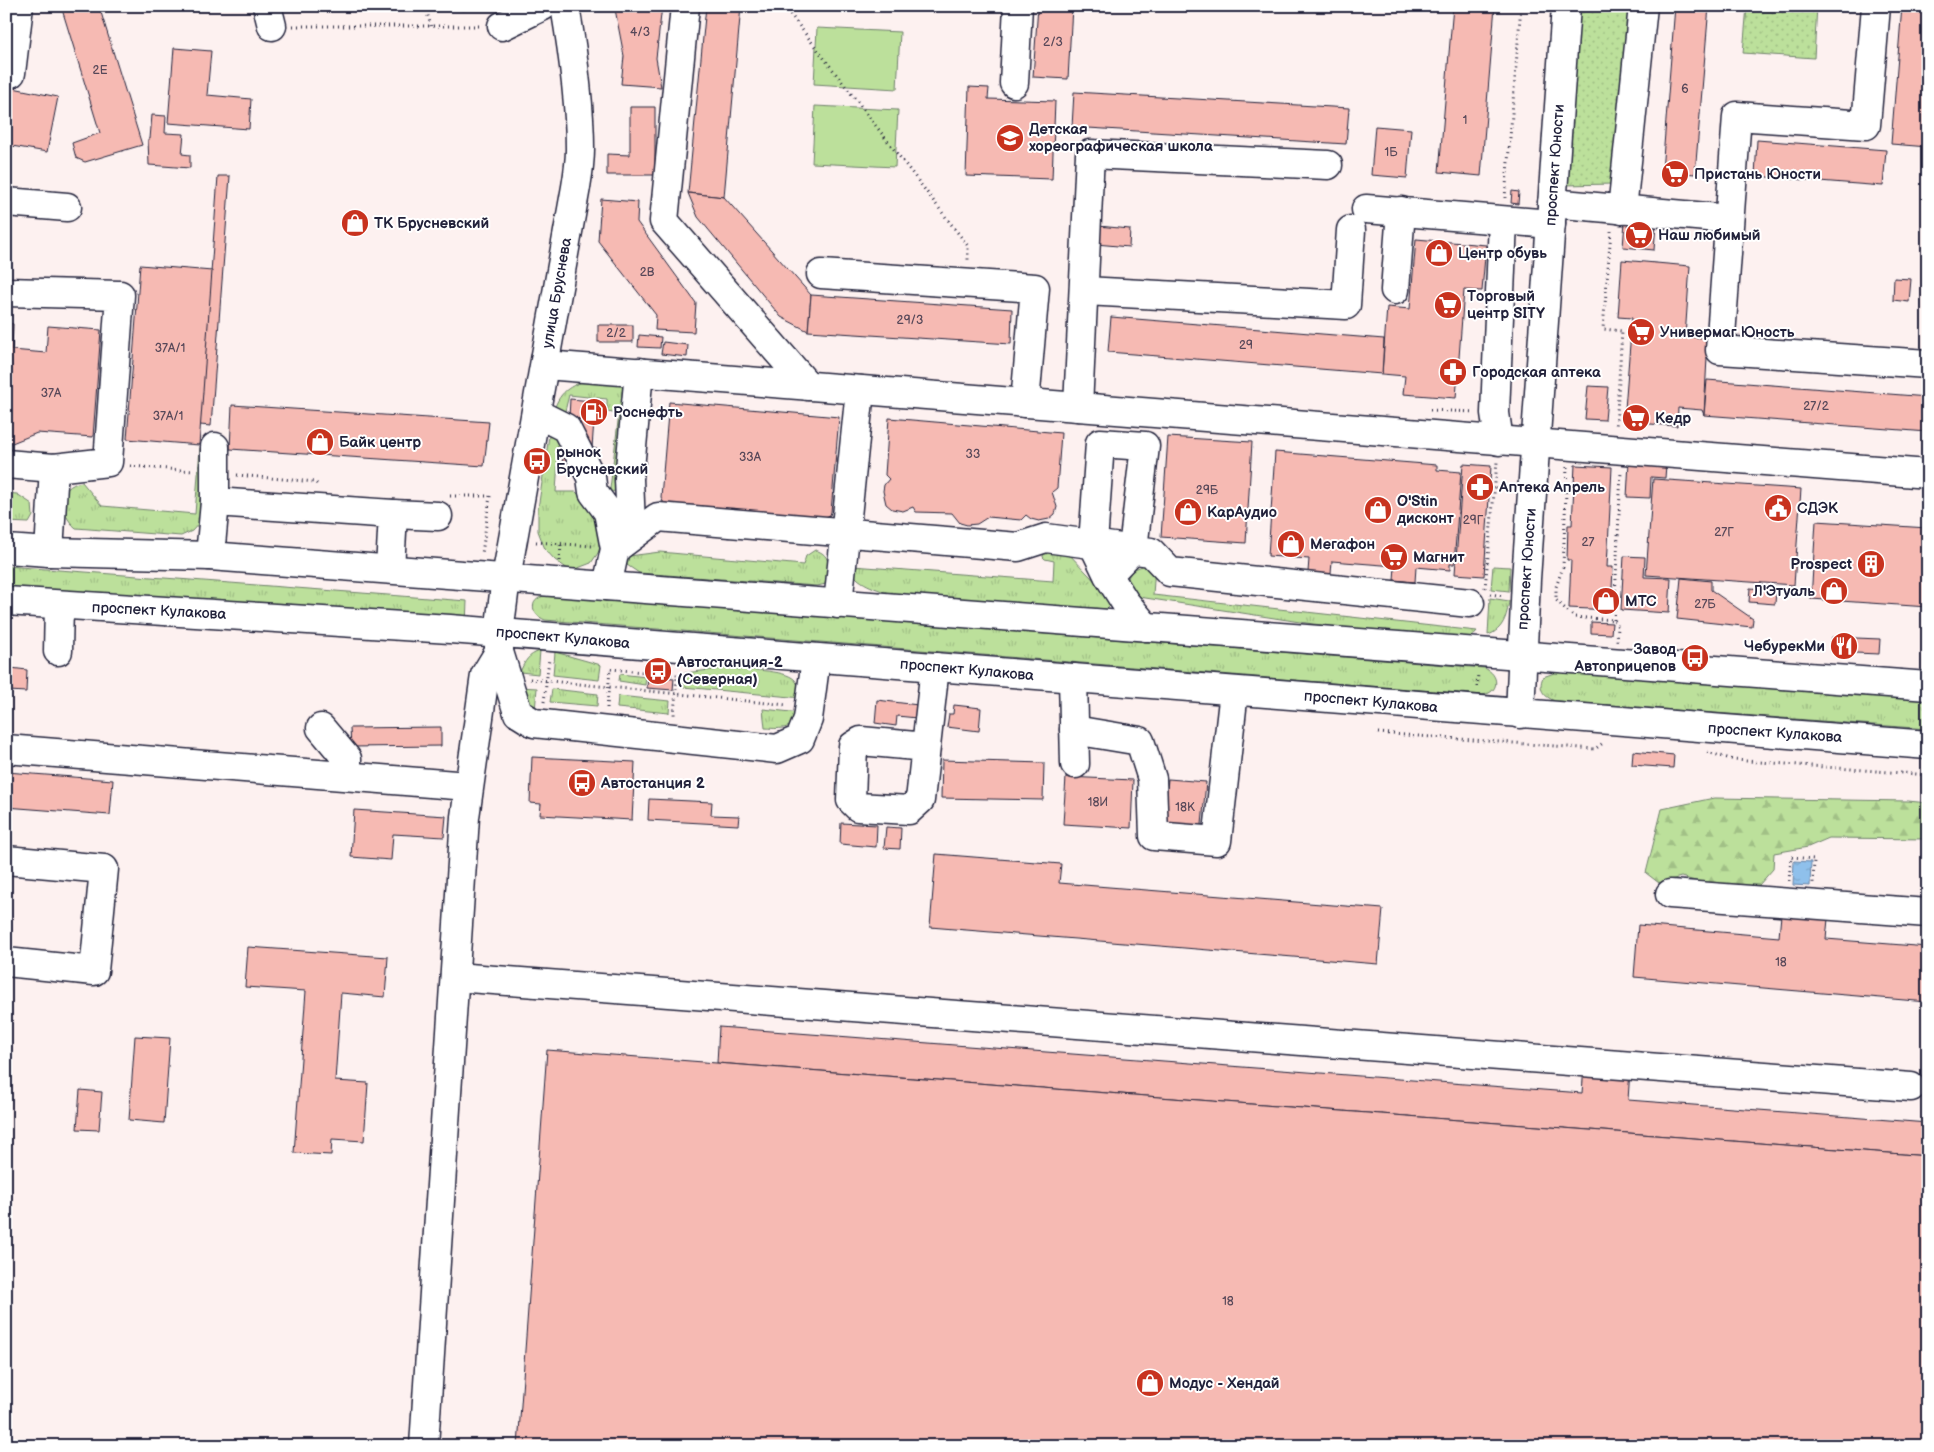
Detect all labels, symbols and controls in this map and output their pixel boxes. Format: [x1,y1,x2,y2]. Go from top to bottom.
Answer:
house number: 4/3 [630,25,650,40]
house number: 2/3 [1043,35,1063,50]
house number: 2Е [93,63,108,78]
house number: 6 [1681,82,1689,97]
street label: проспект Юности [1541,103,1569,227]
house number: 1 [1463,113,1467,128]
place label: Детская хореографическая школа [1029,120,1213,156]
school or university icon: Детская хореографическая школа [995,123,1025,153]
house number: 1Б [1385,145,1398,160]
supermarket icon: Пристань Юности [1660,159,1690,189]
place label: Пристань Юности [1694,165,1821,184]
shop icon: ТК Брусневский [340,208,370,238]
place label: ТК Брусневский [374,214,489,233]
supermarket icon: Наш любимый [1624,220,1654,250]
place label: Наш любимый [1658,226,1761,245]
street label: улица Бруснева [538,236,576,350]
shop icon: Центр обувь [1424,238,1454,268]
place label: Центр обувь [1458,244,1547,263]
house number: 2В [640,265,655,280]
place label: Торговый центр SITY [1467,287,1545,323]
supermarket icon: Торговый центр SITY [1433,290,1463,320]
house number: 29/3 [897,313,923,328]
supermarket icon: Универмаг Юность [1626,317,1656,347]
place label: Универмаг Юность [1660,323,1795,342]
house number: 2/2 [606,326,626,341]
house number: 29 [1239,338,1253,353]
house number: 37А/1 [155,341,185,356]
pharmacy icon: Городская аптека [1438,357,1468,387]
place label: Городская аптека [1472,363,1601,382]
house number: 37А [41,386,62,401]
fuel station icon: Роснефть [579,397,609,427]
house number: 27/2 [1803,399,1829,414]
place label: Роснефть [613,403,683,422]
supermarket icon: Кедр [1621,403,1651,433]
house number: 37А/1 [153,409,183,424]
place label: Кедр [1655,409,1691,428]
shop icon: Байк центр [305,427,335,457]
place label: Байк центр [339,433,421,452]
place label: рынок Брусневский [556,443,648,479]
bus stop icon: рынок Брусневский [522,446,552,476]
house number: 33 [966,447,980,462]
house number: 33А [739,450,762,465]
pharmacy icon: Аптека Апрель [1465,472,1495,502]
place label: Аптека Апрель [1498,478,1605,497]
house number: 29Б [1196,483,1219,498]
place label: O'Stin дисконт [1396,492,1455,528]
public building icon: СДЭК [1763,493,1793,523]
shop icon: O'Stin дисконт [1363,495,1393,525]
shop icon: КарАудио [1173,497,1203,527]
place label: СДЭК [1797,499,1839,518]
place label: КарАудио [1207,503,1277,522]
street label: проспект Юности [1513,507,1541,631]
house number: 29Г [1463,513,1484,528]
house number: 27Г [1714,525,1734,540]
shop icon: Мегафон [1276,529,1306,559]
place label: Мегафон [1310,535,1375,554]
house number: 27 [1582,535,1595,550]
supermarket icon: Магнит [1379,542,1409,572]
place label: Магнит [1413,548,1465,567]
building icon: Prospect [1856,549,1886,579]
place label: Prospect [1791,555,1852,574]
shop icon: Л'Этуаль [1819,576,1849,606]
place label: Л'Этуаль [1752,582,1815,601]
shop icon: МТС [1591,586,1621,616]
place label: МТС [1625,592,1657,611]
house number: 27Б [1694,597,1716,612]
street label: проспект Кулакова [91,598,227,624]
street label: проспект Кулакова [495,623,631,653]
restaurant icon: ЧебурекМи [1829,631,1859,661]
place label: ЧебурекМи [1744,637,1825,656]
place label: Завод Автоприцепов [1574,640,1676,676]
bus stop icon: Завод Автоприцепов [1680,643,1710,673]
place label: Автостанция-2 (Северная) [676,653,783,689]
street label: проспект Кулакова [899,655,1035,685]
bus stop icon: Автостанция-2 (Северная) [643,656,673,686]
street label: проспект Кулакова [1303,687,1439,717]
street label: проспект Кулакова [1707,719,1843,747]
bus stop icon: Автостанция 2 [567,768,597,798]
place label: Автостанция 2 [600,774,705,793]
house number: 18И [1088,795,1108,810]
house number: 18К [1175,800,1195,815]
house number: 18 [1775,955,1787,970]
house number: 18 [1222,1294,1234,1309]
shop icon: Модус - Хендай [1135,1368,1165,1398]
place label: Модус - Хендай [1169,1374,1280,1393]

